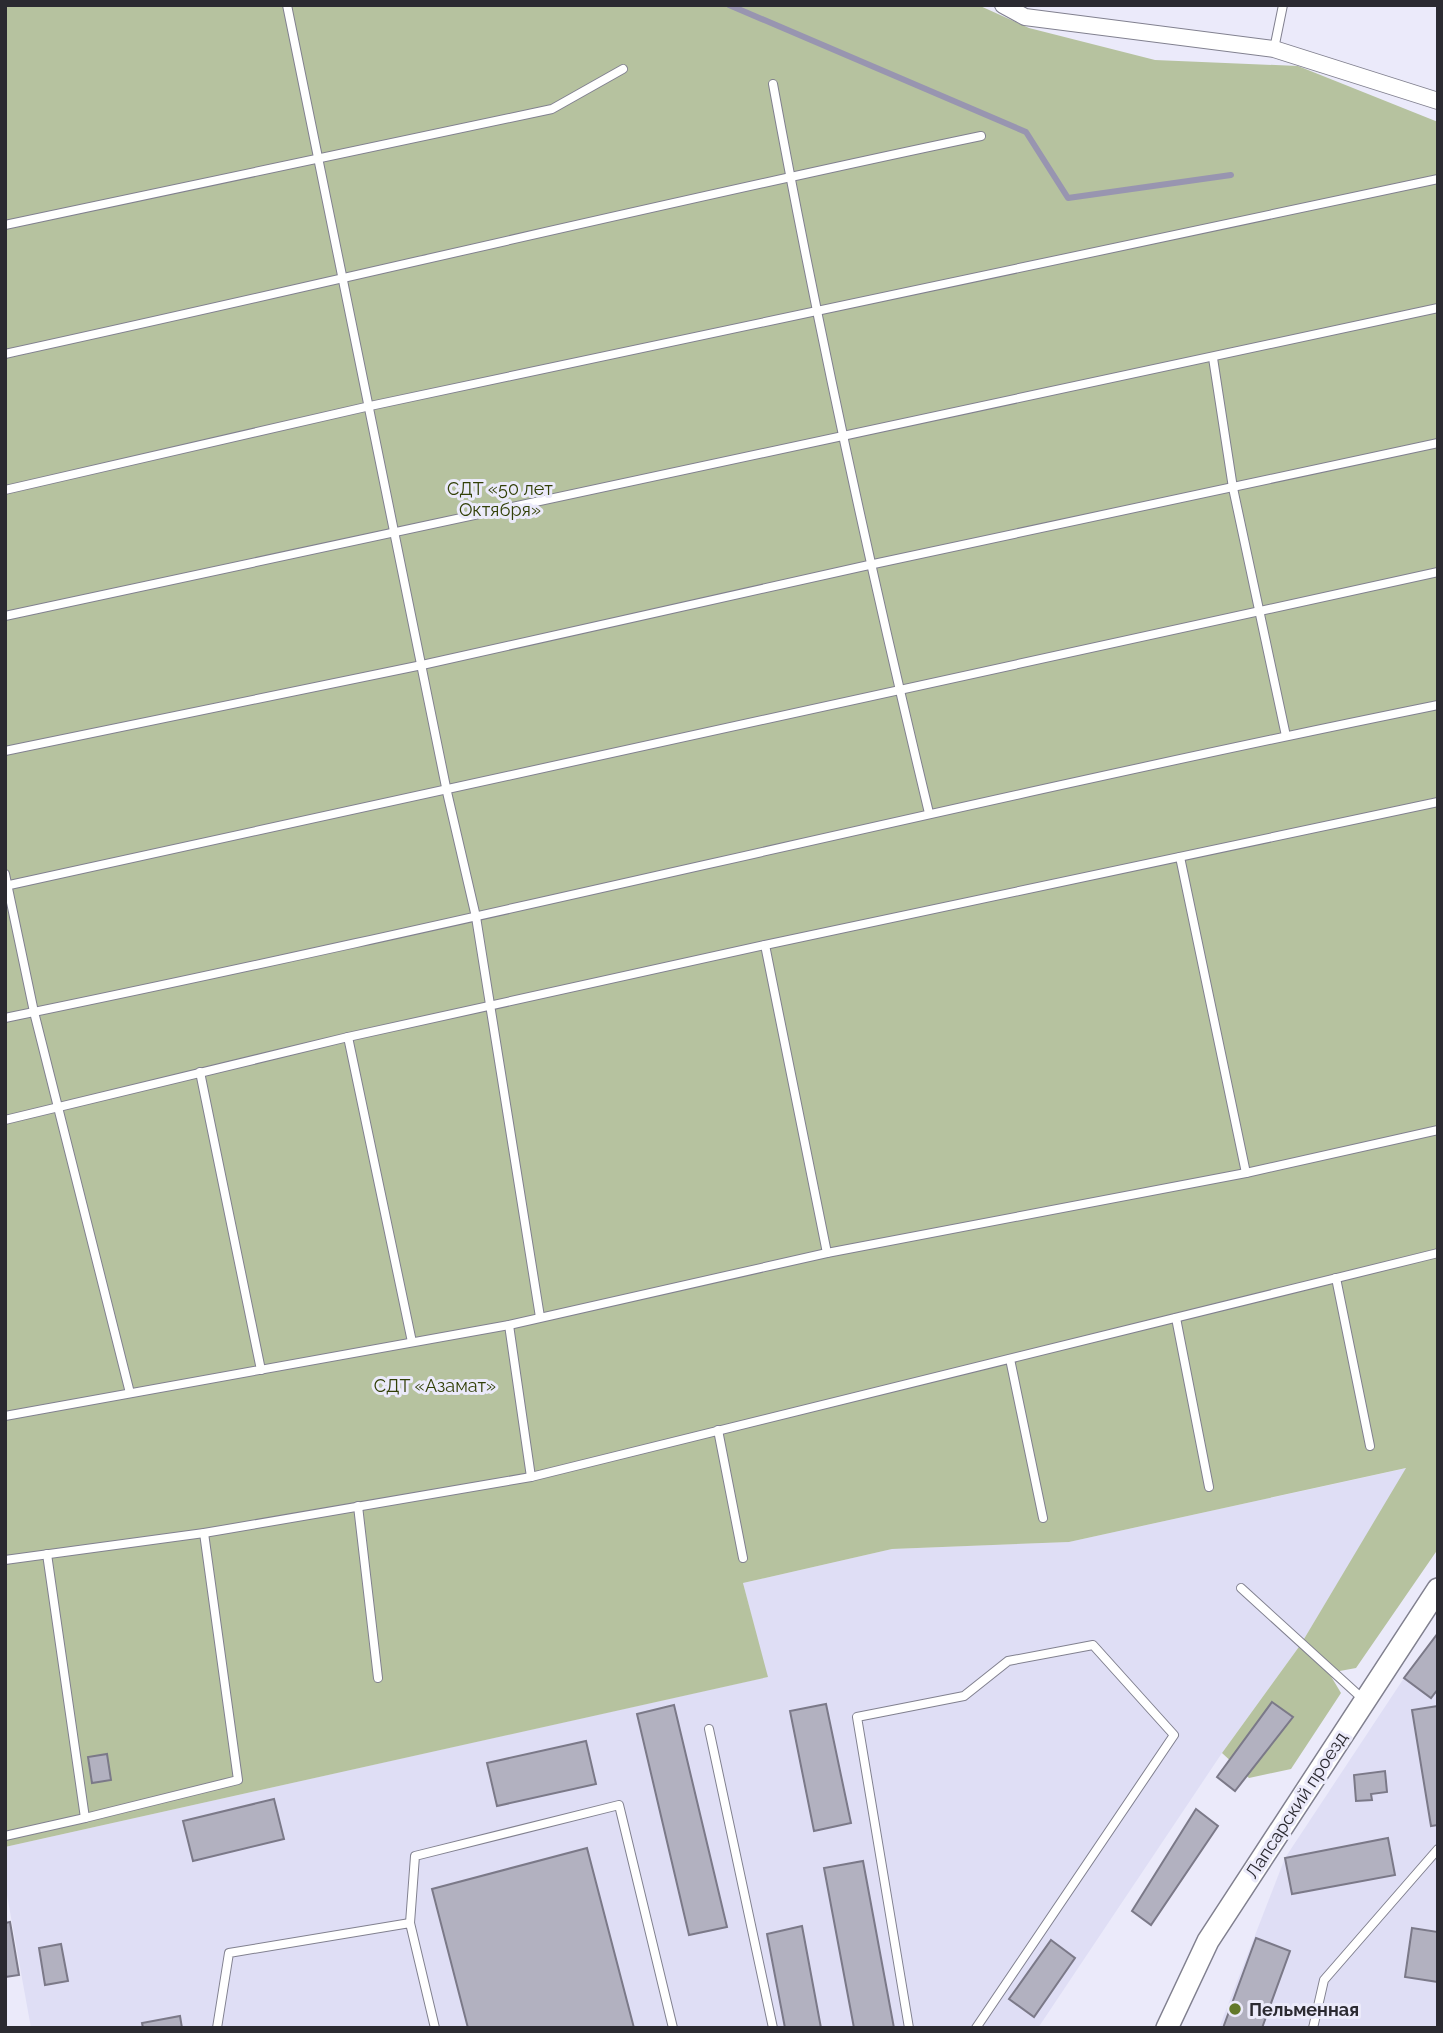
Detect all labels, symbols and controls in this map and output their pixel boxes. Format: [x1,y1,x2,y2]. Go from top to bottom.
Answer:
park label: СДТ «50 лет Октября» [447,478,553,520]
park label: СДТ «Азамат» [374,1375,496,1396]
street label: Лапсарский проезд [1241,1728,1351,1882]
place label: Пельменная [1249,1999,1359,2020]
marker: Пельменная [1227,2001,1243,2017]

